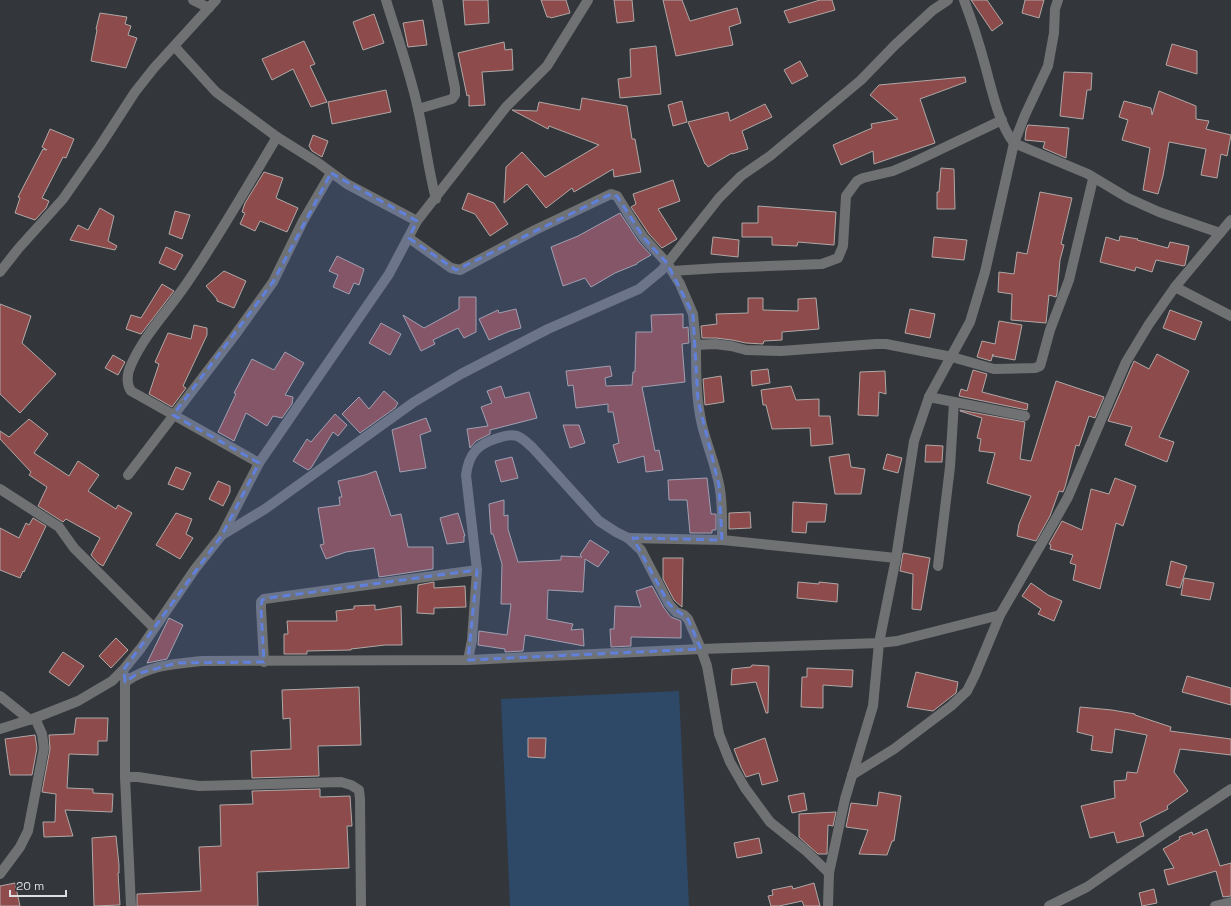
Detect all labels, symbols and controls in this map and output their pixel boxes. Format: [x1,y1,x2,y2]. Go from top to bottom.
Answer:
scale bar [10,872,66,898]
text: 20 m [16,878,44,894]

